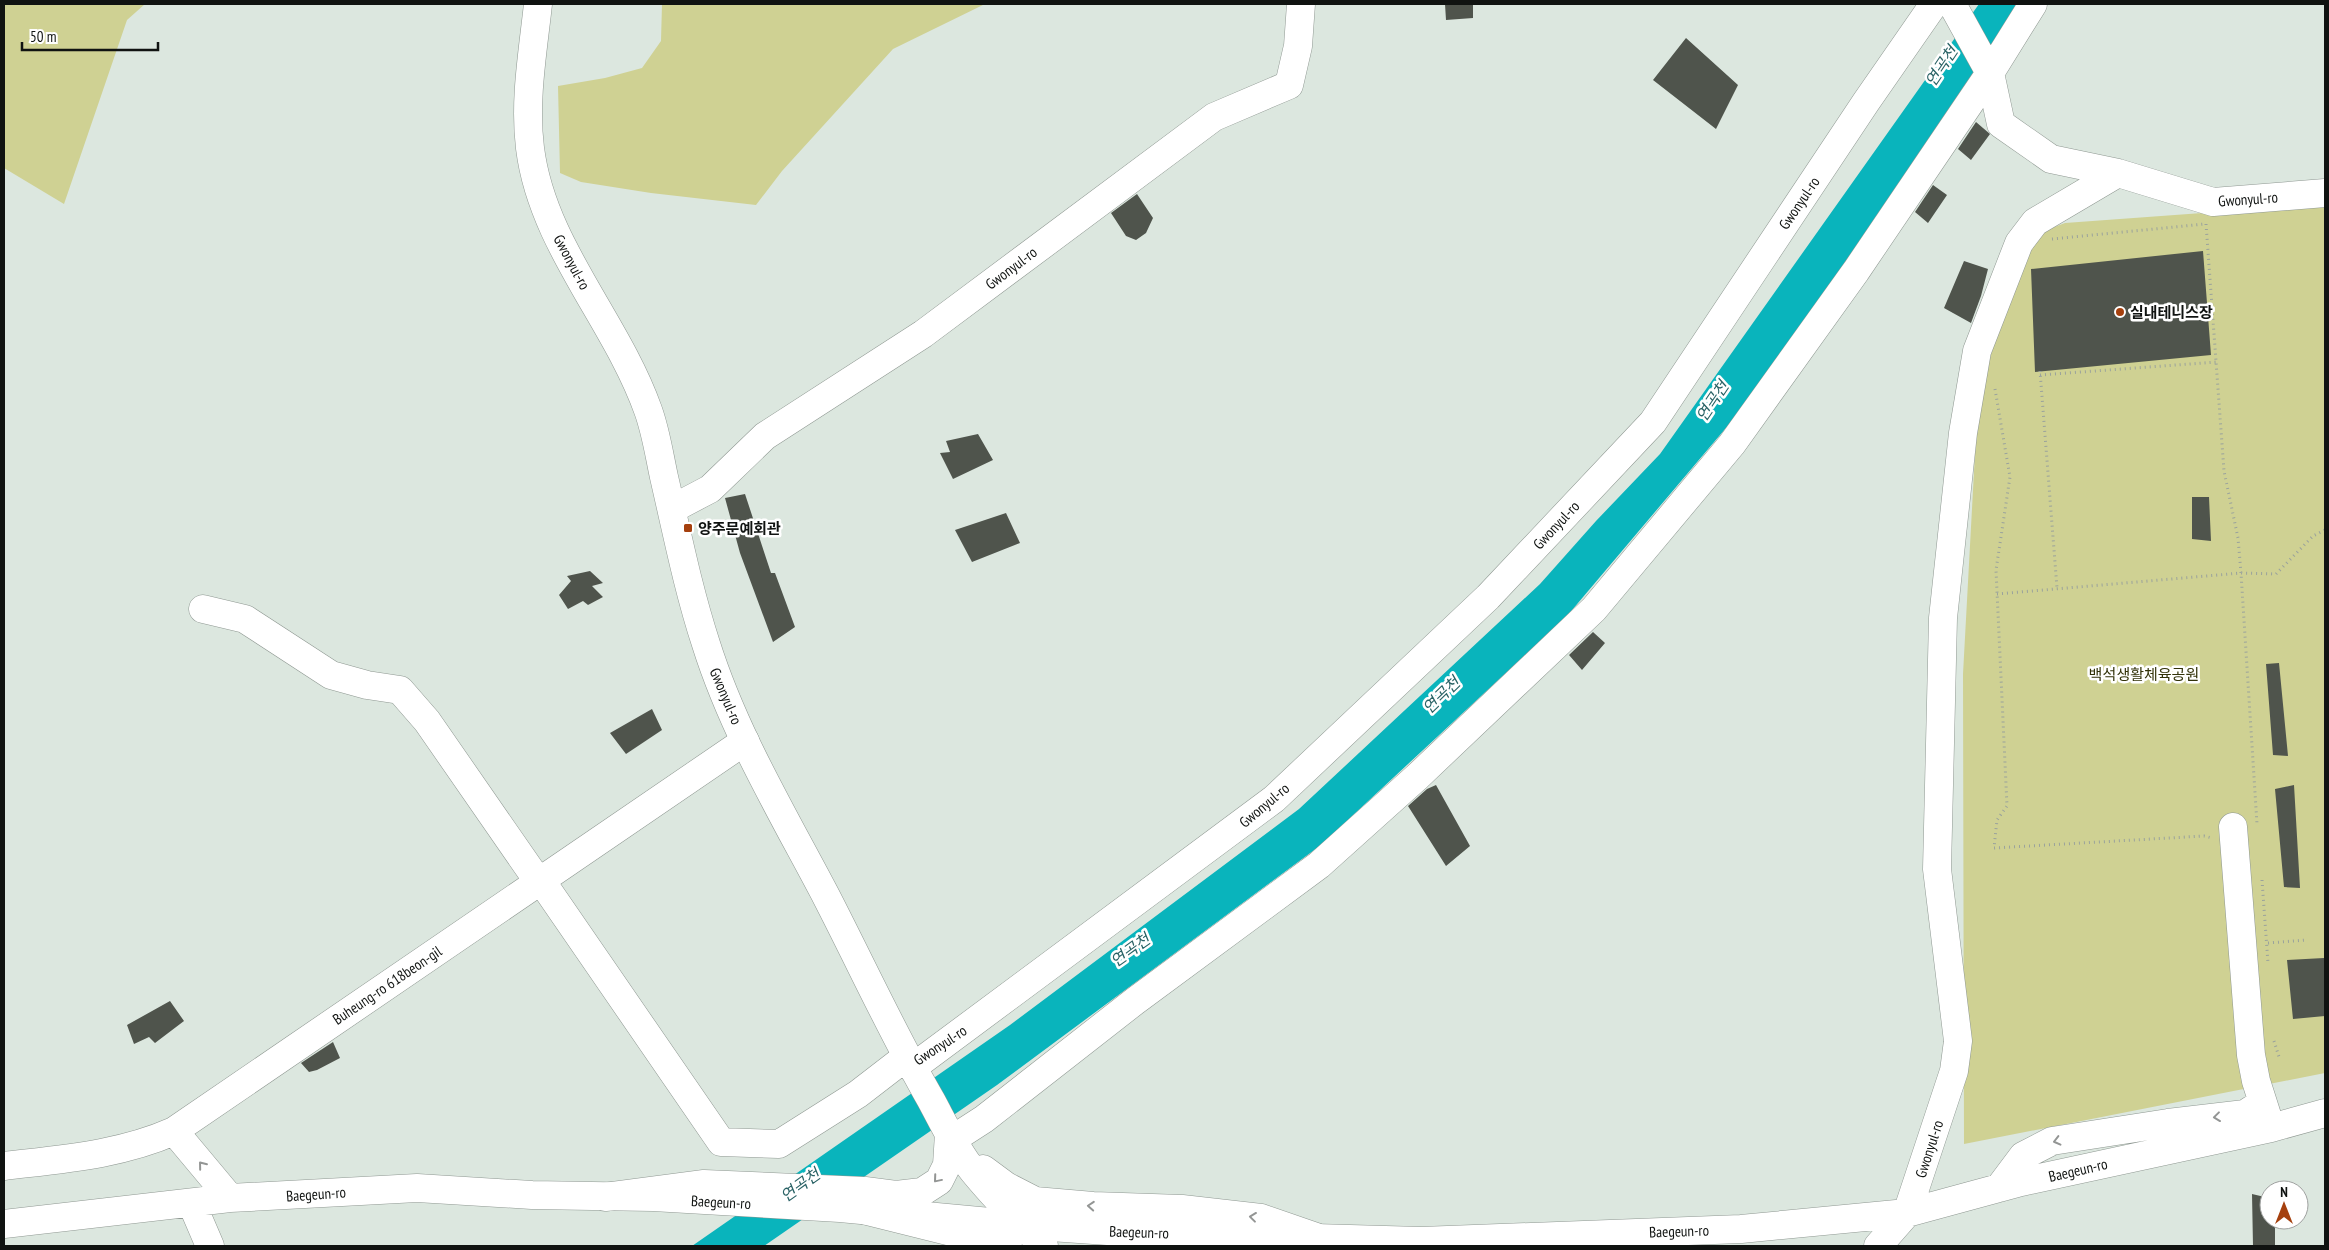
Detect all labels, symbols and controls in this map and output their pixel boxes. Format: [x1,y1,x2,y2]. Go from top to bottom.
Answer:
scale bar [22,20,159,52]
text: 50 m [30,27,56,46]
water label: 연곡천 [1920,40,1963,90]
street label: Gwonyul-ro [1774,173,1824,233]
street label: Gwonyul-ro [2218,187,2278,211]
street label: Gwonyul-ro [550,231,594,293]
street label: Gwonyul-ro [981,242,1041,294]
place label: 실내테니스장 [2130,303,2213,322]
marker: 실내테니스장 [2114,306,2126,318]
water label: 연곡천 [1691,375,1734,425]
street label: Gwonyul-ro [1529,497,1583,553]
place label: 양주문예회관 [698,519,781,538]
marker: 양주문예회관 [682,522,694,534]
street label: Gwonyul-ro [706,665,746,727]
park label: 백석생활체육공원 [2089,665,2199,684]
water label: 연곡천 [1418,671,1465,718]
street label: Gwonyul-ro [1235,779,1293,831]
water label: 연곡천 [1106,928,1156,971]
street label: Buheung-ro 618beon-gil [329,941,446,1029]
street label: Gwonyul-ro [910,1021,970,1069]
one-way arrow [2213,1111,2221,1122]
street label: Gwonyul-ro [1911,1118,1947,1180]
one-way arrow [2053,1135,2061,1145]
street label: Baegeun-ro [2047,1154,2109,1186]
one-way arrow [199,1161,208,1170]
water label: 연곡천 [776,1163,826,1206]
one-way arrow [934,1174,943,1183]
north arrow [2259,1180,2309,1230]
street label: Baegeun-ro [285,1182,347,1206]
text: N [2280,1183,2288,1201]
street label: Baegeun-ro [691,1191,751,1213]
one-way arrow [1087,1200,1095,1211]
one-way arrow [1249,1212,1257,1223]
street label: Baegeun-ro [1649,1220,1709,1242]
street label: Baegeun-ro [1109,1221,1169,1243]

